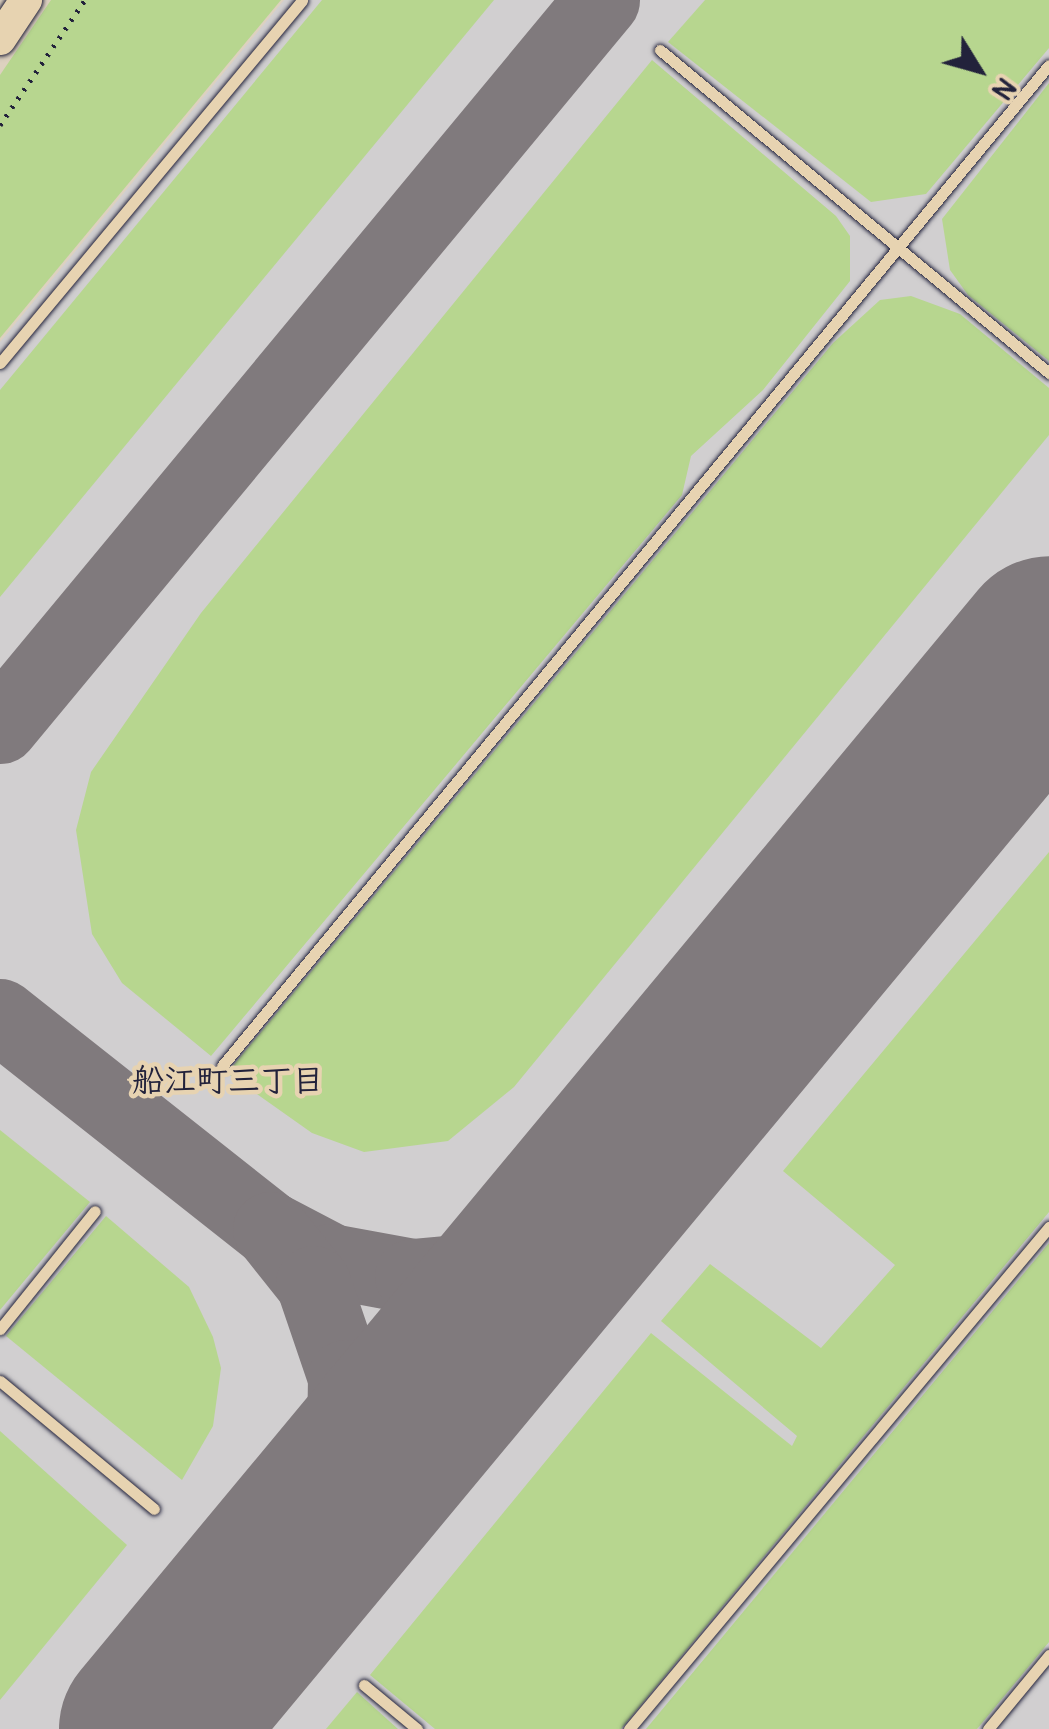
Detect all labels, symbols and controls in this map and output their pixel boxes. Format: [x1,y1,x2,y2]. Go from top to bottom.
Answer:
north arrow [929,20,1029,120]
text: N [984,70,1023,106]
district label: 船江町三丁目 [132,1062,324,1100]

